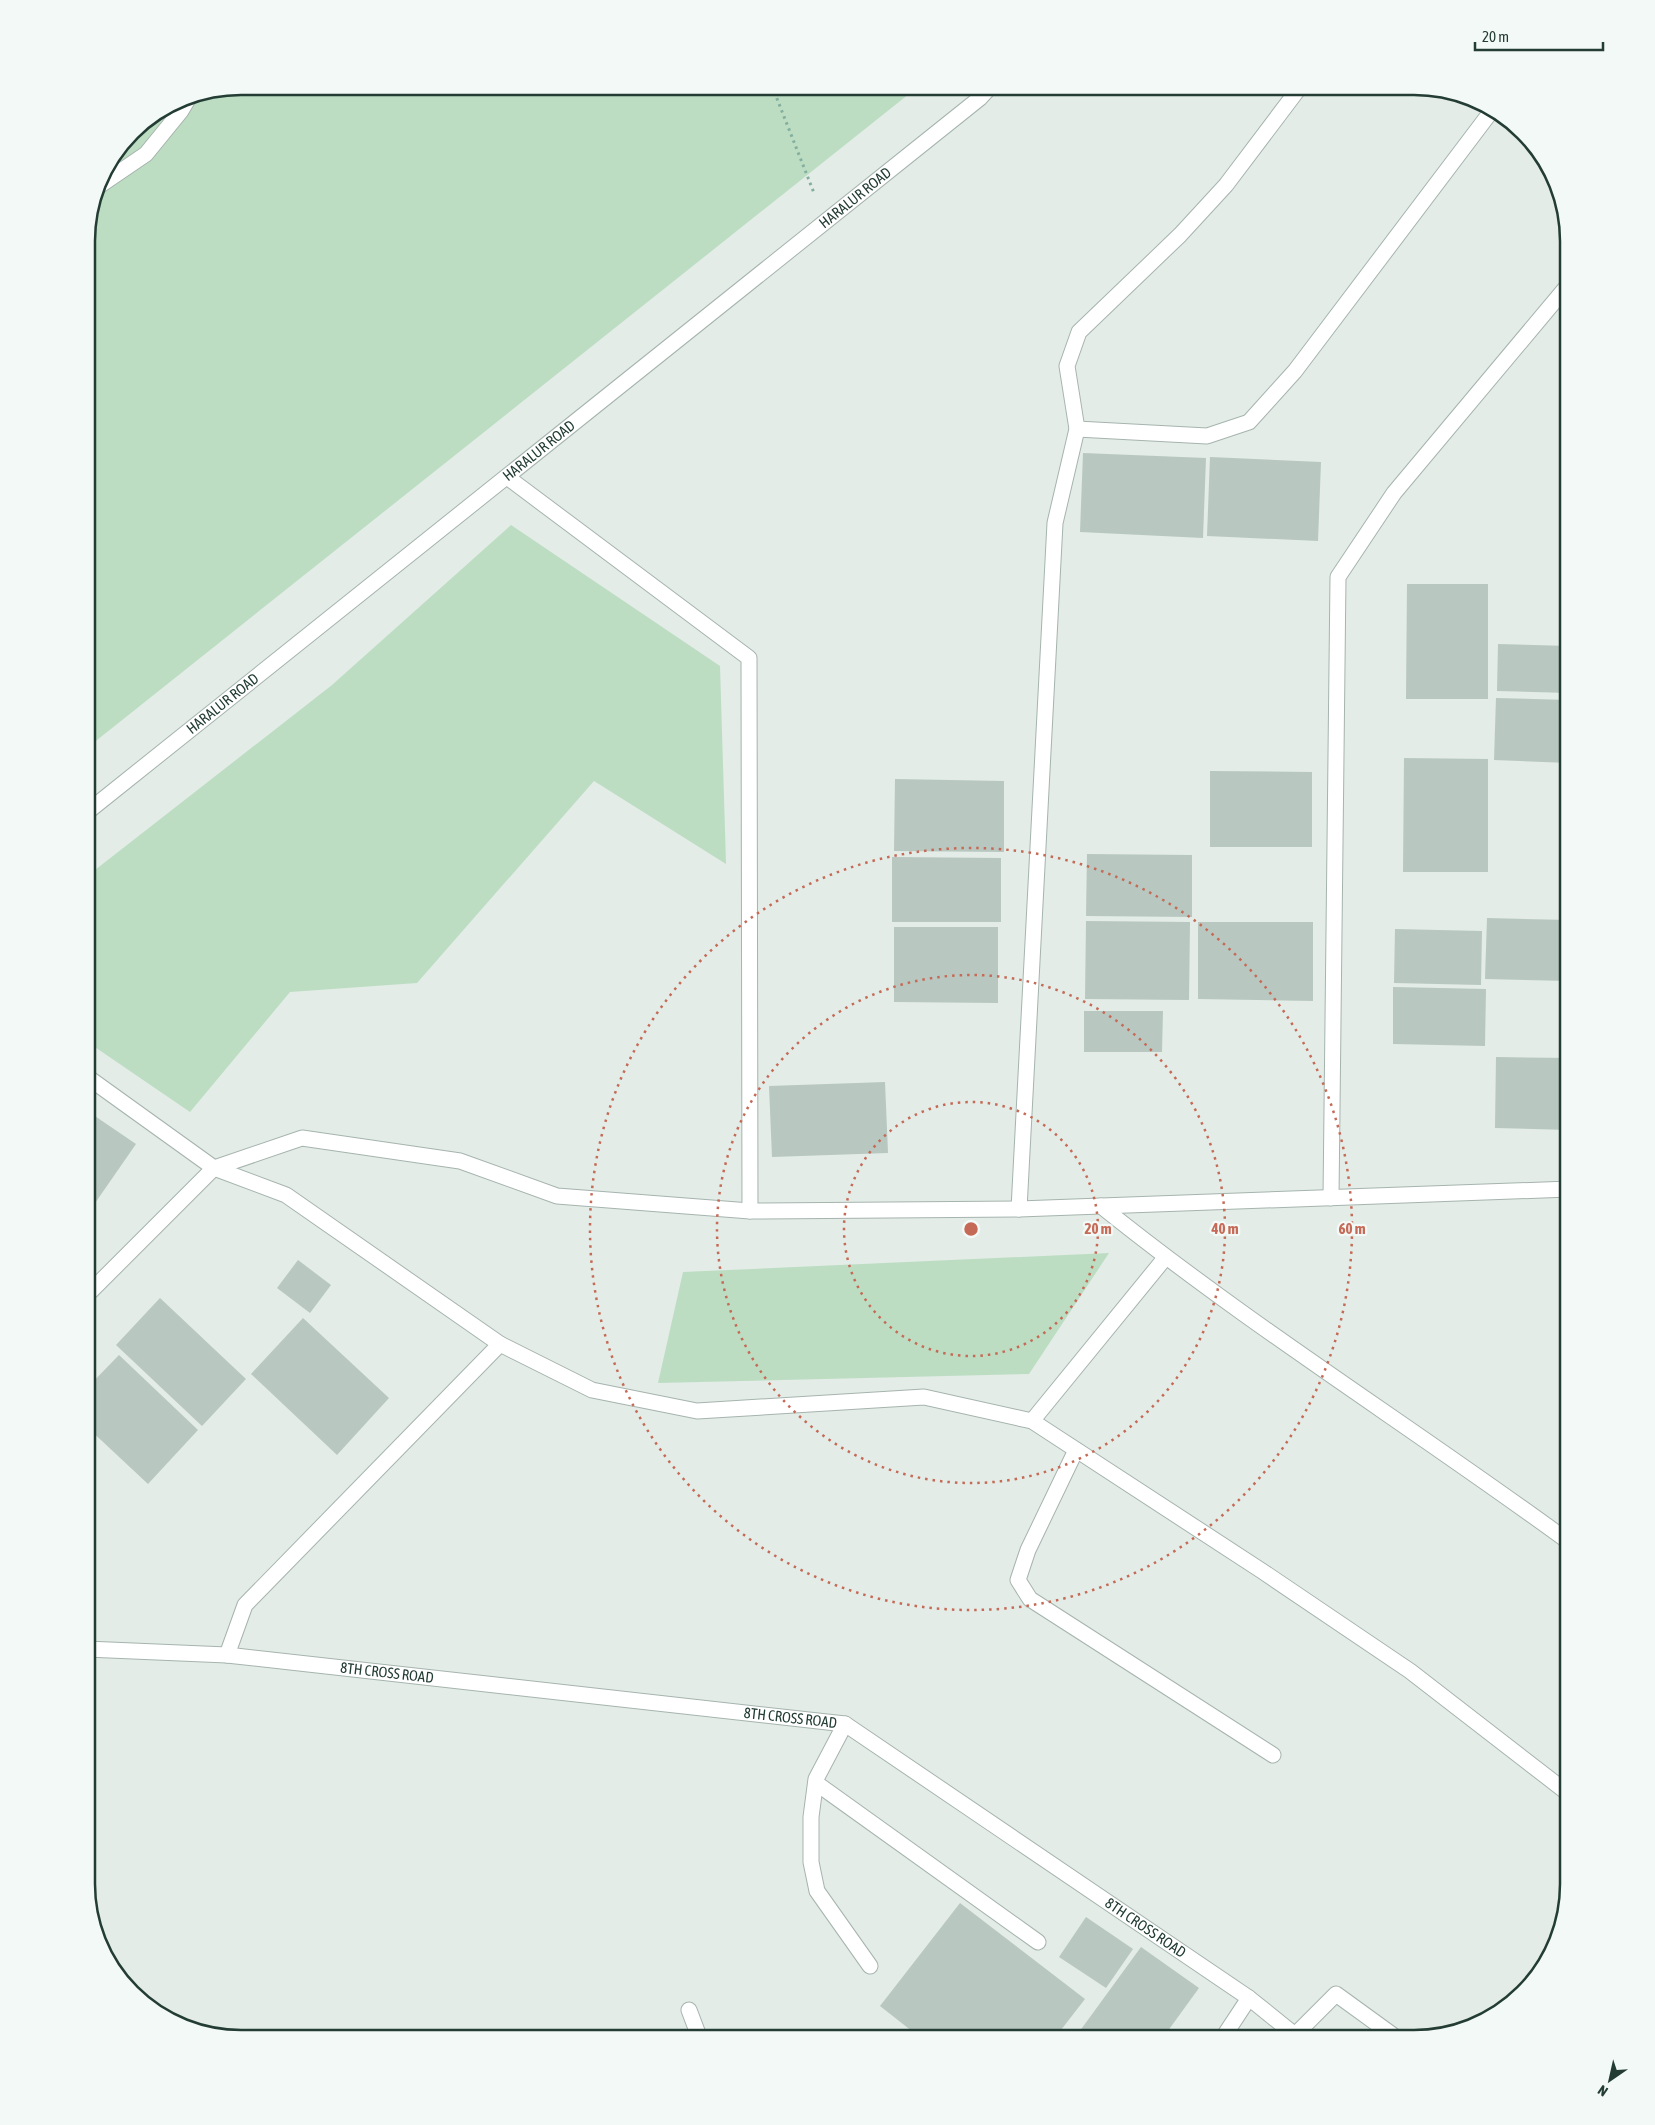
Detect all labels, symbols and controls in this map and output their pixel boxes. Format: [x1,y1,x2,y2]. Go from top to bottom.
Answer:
scale bar [1475,20,1602,52]
text: 20 m [1482,28,1509,45]
street label: HARALUR ROAD [816,164,894,231]
street label: HARALUR ROAD [499,417,578,484]
street label: HARALUR ROAD [183,669,262,737]
centre of rings [962,1220,980,1238]
text: 20 m [1085,1220,1112,1237]
text: 40 m [1211,1220,1239,1237]
text: 60 m [1339,1220,1366,1237]
street label: 8TH CROSS ROAD [339,1659,435,1686]
street label: 8TH CROSS ROAD [743,1704,838,1731]
street label: 8TH CROSS ROAD [1102,1894,1189,1961]
north arrow [1585,2055,1635,2105]
text: N [1595,2082,1611,2100]

